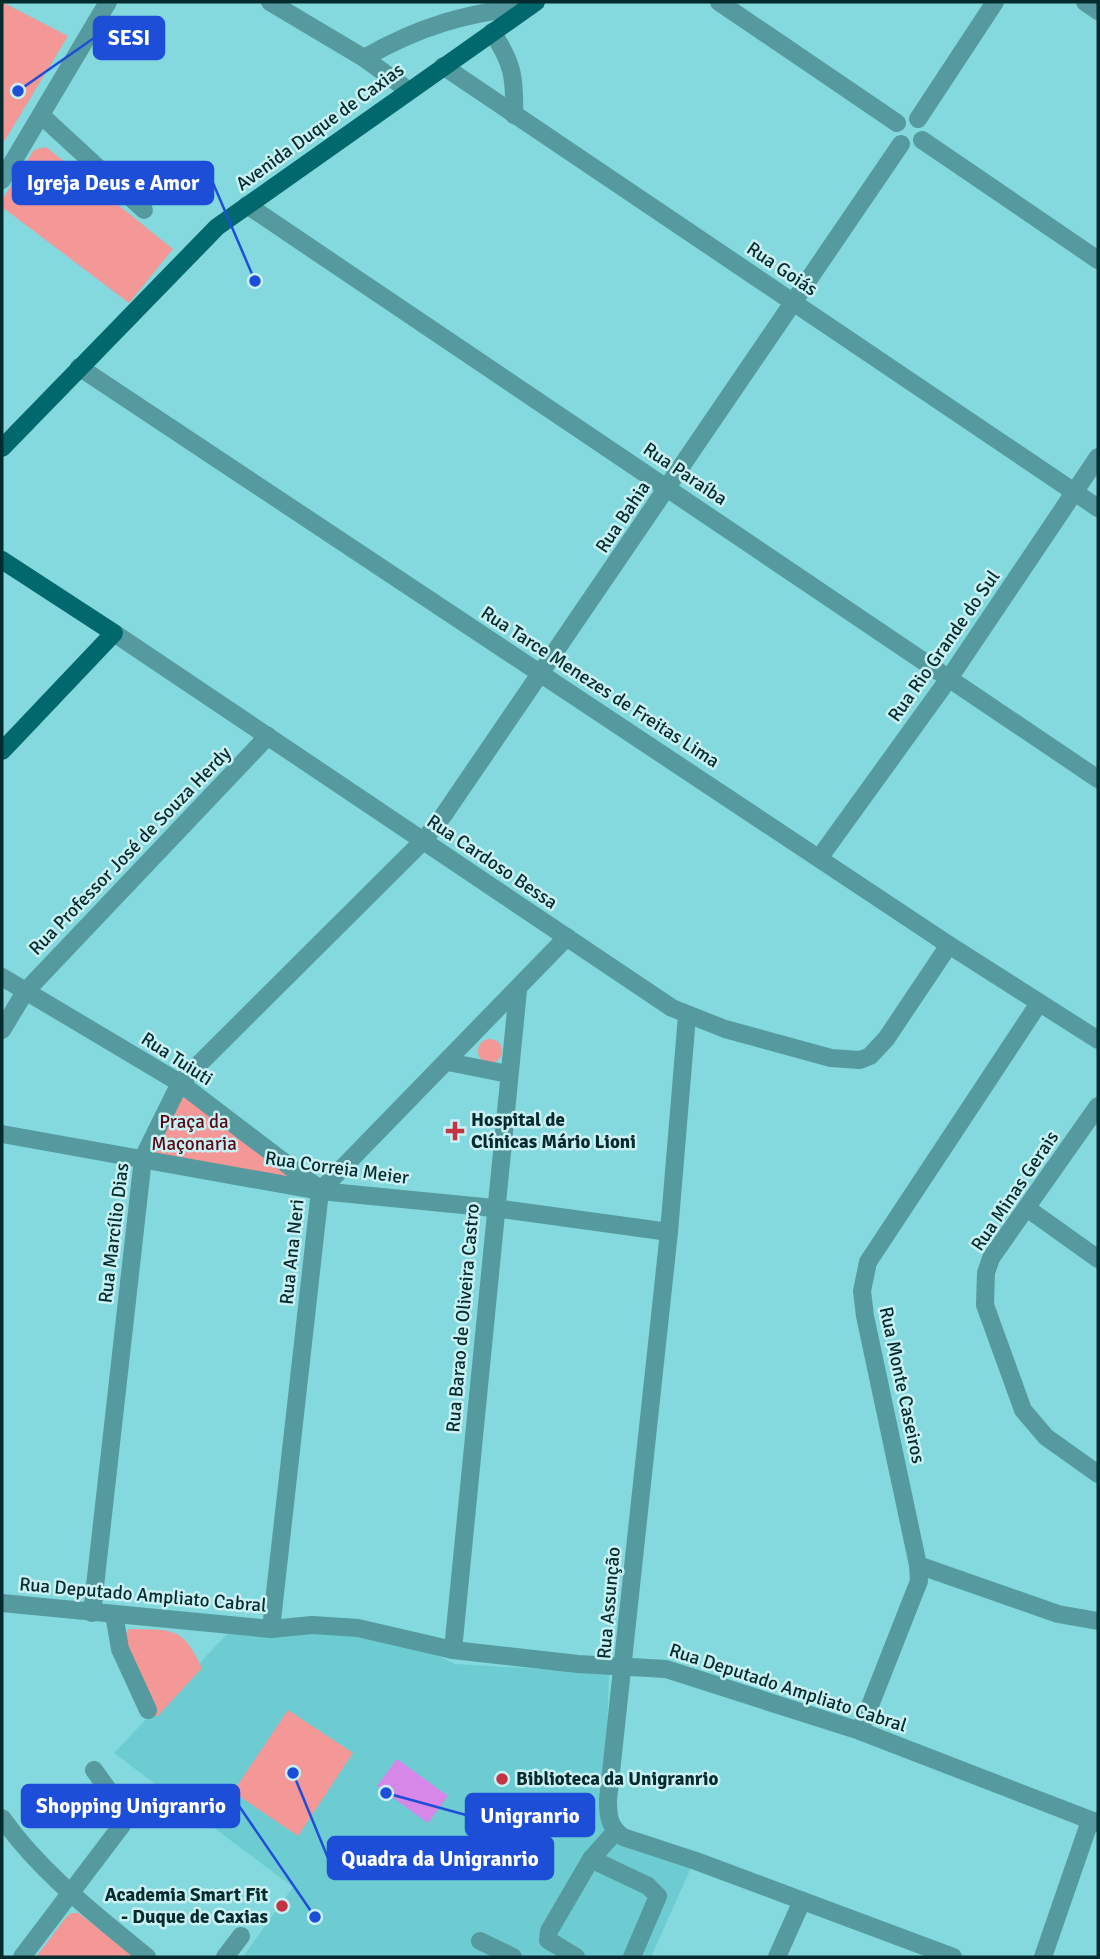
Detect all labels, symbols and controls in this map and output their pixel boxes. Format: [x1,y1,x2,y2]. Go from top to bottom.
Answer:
callout: SESI [94,17,164,59]
text: SESI [108,25,150,51]
street label: Avenida Duque de Caxias [231,58,409,196]
callout: Igreja Deus e Amor [13,162,213,204]
text: Igreja Deus e Amor [27,170,200,196]
street label: Rua Goiás [742,237,822,301]
street label: Rua Paraíba [638,437,732,511]
street label: Rua Bahia [590,477,656,557]
street label: Rua Rio Grande do Sul [883,566,1005,726]
street label: Rua Tarce Menezes de Freitas Lima [476,601,724,773]
street label: Rua Professor José de Souza Herdy [24,742,236,960]
street label: Rua Cardoso Bessa [422,809,562,915]
street label: Rua Tuiuti [137,1027,217,1091]
place label: Hospital de Clínicas Mário Lioni [471,1108,636,1154]
park label: Praça da Maçonaria [151,1110,237,1156]
marker: Hospital de Clínicas Mário Lioni [445,1121,465,1141]
street label: Rua Minas Gerais [966,1126,1064,1256]
street label: Rua Correia Meier [264,1146,410,1190]
street label: Rua Marcílio Dias [93,1161,135,1305]
street label: Rua Ana Neri [275,1198,309,1306]
street label: Rua Barao de Oliveira Castro [441,1202,485,1433]
street label: Rua Monte Caseiros [874,1304,930,1466]
street label: Rua Assunção [592,1546,626,1660]
street label: Rua Deputado Ampliato Cabral [18,1572,268,1618]
street label: Rua Deputado Ampliato Cabral [666,1638,910,1738]
place label: Biblioteca da Unigranrio [516,1767,718,1791]
marker: Biblioteca da Unigranrio [494,1771,510,1787]
callout: Shopping Unigranrio [22,1785,239,1827]
text: Shopping Unigranrio [36,1793,226,1819]
callout: Unigranrio [466,1794,594,1836]
text: Unigranrio [480,1803,580,1829]
callout: Quadra da Unigranrio [328,1837,553,1879]
text: Quadra da Unigranrio [341,1846,539,1872]
place label: Academia Smart Fit - Duque de Caxias [105,1883,268,1929]
marker: Academia Smart Fit - Duque de Caxias [274,1898,290,1914]

